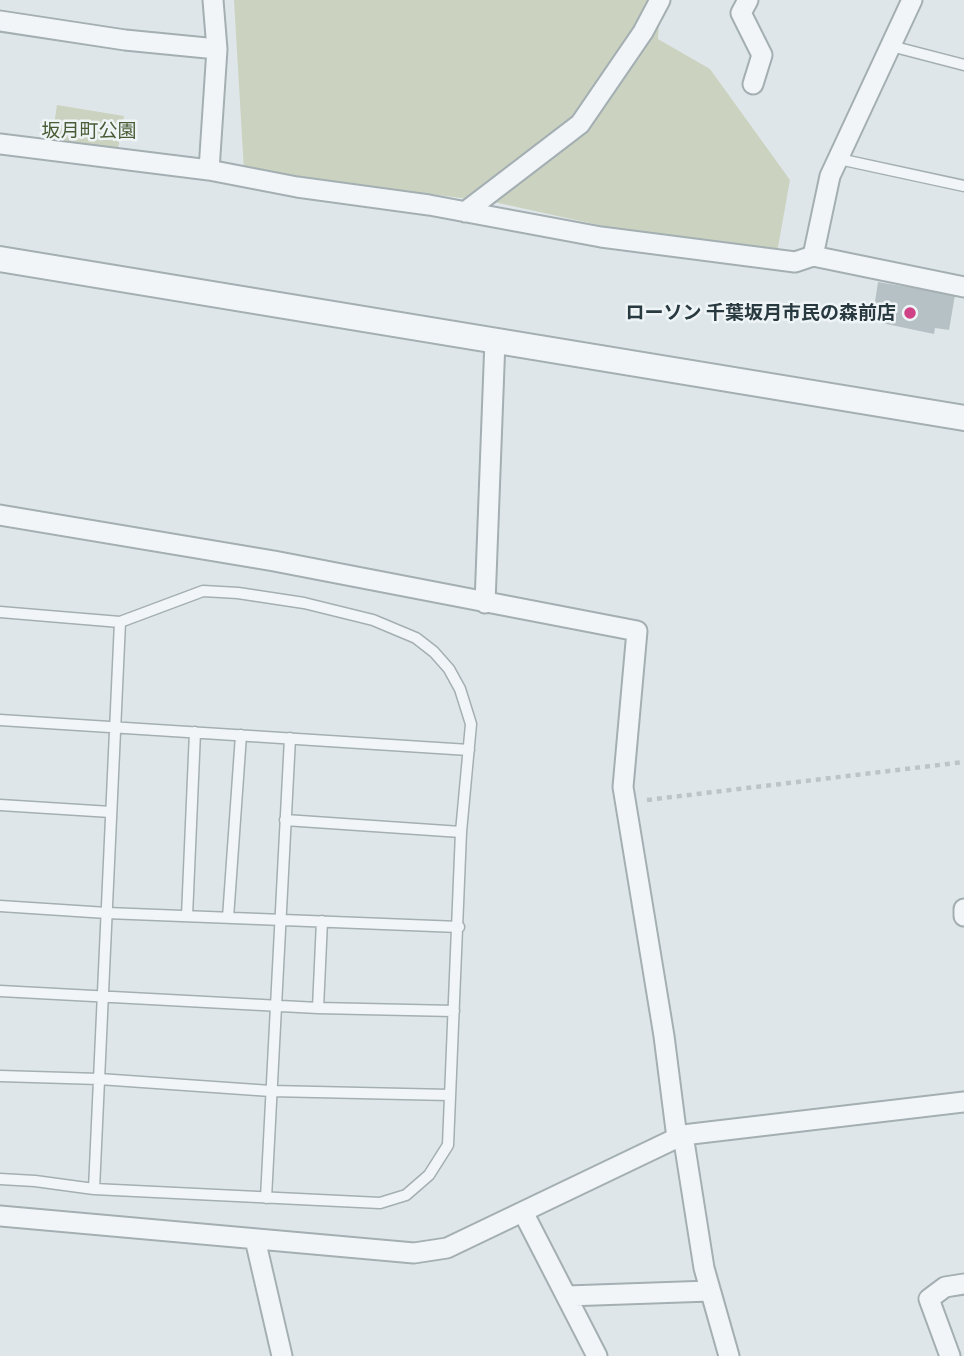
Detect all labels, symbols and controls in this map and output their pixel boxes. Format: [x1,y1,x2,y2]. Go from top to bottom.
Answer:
park label: 坂月町公園 [42,120,136,142]
place label: ローソン 千葉坂月市民の森前店 [625,302,896,324]
marker: ローソン 千葉坂月市民の森前店 [902,305,918,321]

